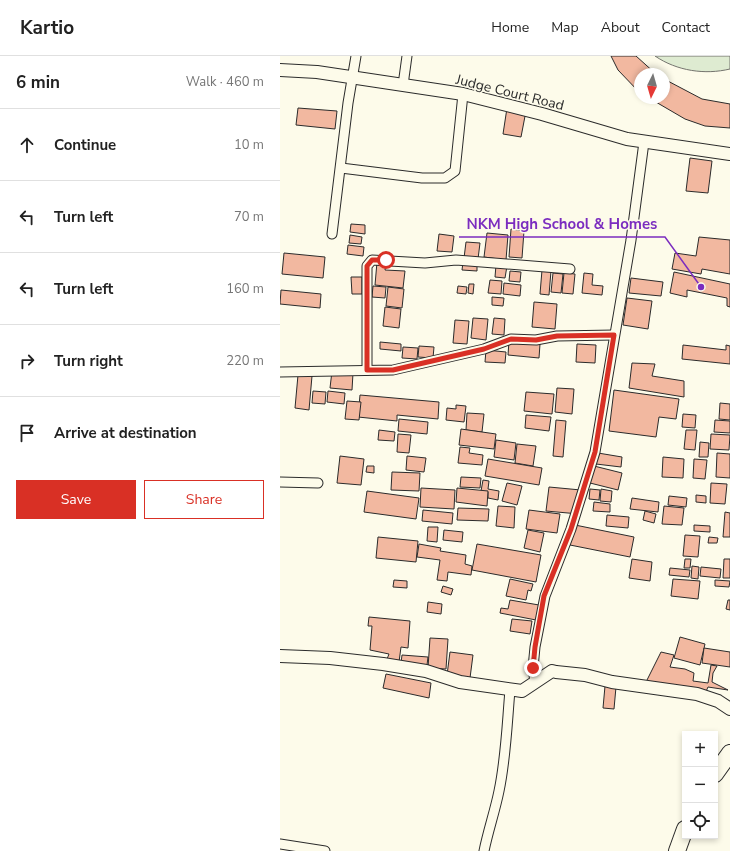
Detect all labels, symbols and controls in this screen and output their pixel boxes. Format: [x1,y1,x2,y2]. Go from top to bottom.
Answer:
text: Kartio [20,15,74,41]
text: Home [491,18,529,37]
text: Map [551,18,579,37]
text: About [601,18,640,37]
text: Contact [662,18,710,37]
north arrow [634,68,670,104]
street label: Judge Court Road [453,70,566,115]
text: 6 min [16,71,60,94]
text: Walk · 460 m [186,73,264,91]
icon: ahead [16,134,38,156]
text: Continue [54,135,116,155]
text: 10 m [234,136,264,154]
icon: left [16,206,38,228]
text: Turn left [54,207,113,227]
text: 70 m [234,208,264,226]
callout: NKM High School & Homes [459,210,665,237]
text: NKM High School & Homes [467,214,657,234]
route start [377,251,395,269]
icon: left [16,278,38,300]
text: Turn left [54,279,113,299]
text: 160 m [226,280,264,298]
icon: right [16,350,38,372]
text: Turn right [54,351,123,371]
text: 220 m [226,352,264,370]
icon: arrive [16,422,38,444]
text: Arrive at destination [54,423,197,443]
button: Save [16,480,136,519]
button: Share [144,480,264,519]
route end [524,659,542,677]
map controls [682,731,718,839]
button: + [682,731,718,767]
button: − [682,767,718,803]
button: locate [682,803,718,839]

